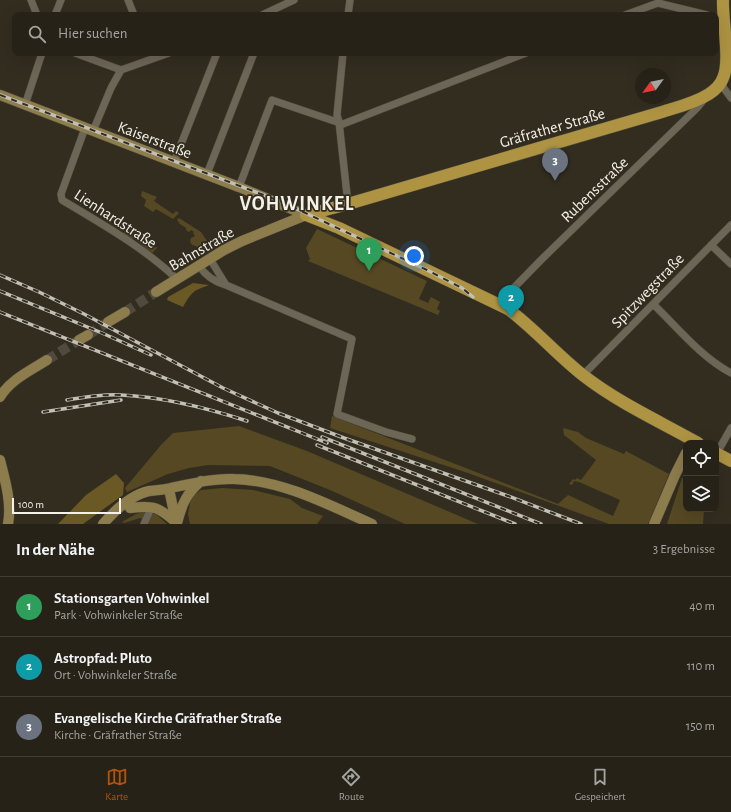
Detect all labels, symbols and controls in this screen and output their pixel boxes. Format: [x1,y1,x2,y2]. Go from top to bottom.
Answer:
search box [12,12,719,56]
icon: search [26,23,48,45]
text: Hier suchen [58,26,128,41]
north arrow [635,68,671,104]
street label: Gräfrather Straße [498,105,607,151]
street label: Kaiserstraße [115,118,194,161]
pin: 3 [542,148,568,181]
street label: Rubensstraße [558,154,631,225]
street label: Lienhardstraße [71,186,160,251]
district label: VOHWINKEL [239,194,355,214]
street label: Bahnstraße [166,224,237,274]
pin: 1 [356,238,382,271]
your location [404,246,424,266]
street label: Spitzwegstraße [608,250,687,331]
pin: 2 [498,285,524,318]
map controls [683,440,719,512]
button: locate [683,440,719,476]
button: layers [683,476,719,512]
scale bar [12,496,121,515]
text: 100 m [18,499,44,510]
text: In der Nähe [16,541,95,558]
text: 3 Ergebnisse [653,543,715,556]
text: Stationsgarten Vohwinkel [54,591,209,606]
text: 1 [27,600,31,613]
text: 40 m [689,600,715,613]
text: Park · Vohwinkeler Straße [54,609,183,622]
text: Astropfad: Pluto [54,651,152,666]
text: 2 [26,660,32,673]
text: 110 m [687,660,715,673]
text: Ort · Vohwinkeler Straße [54,669,177,682]
text: Evangelische Kirche Gräfrather Straße [54,711,281,726]
text: 3 [26,720,32,733]
text: 150 m [686,720,715,733]
text: Kirche · Gräfrather Straße [54,729,182,742]
tab: Karte [105,766,128,803]
tab: Route [339,766,364,803]
tab: Gespeichert [575,766,626,803]

